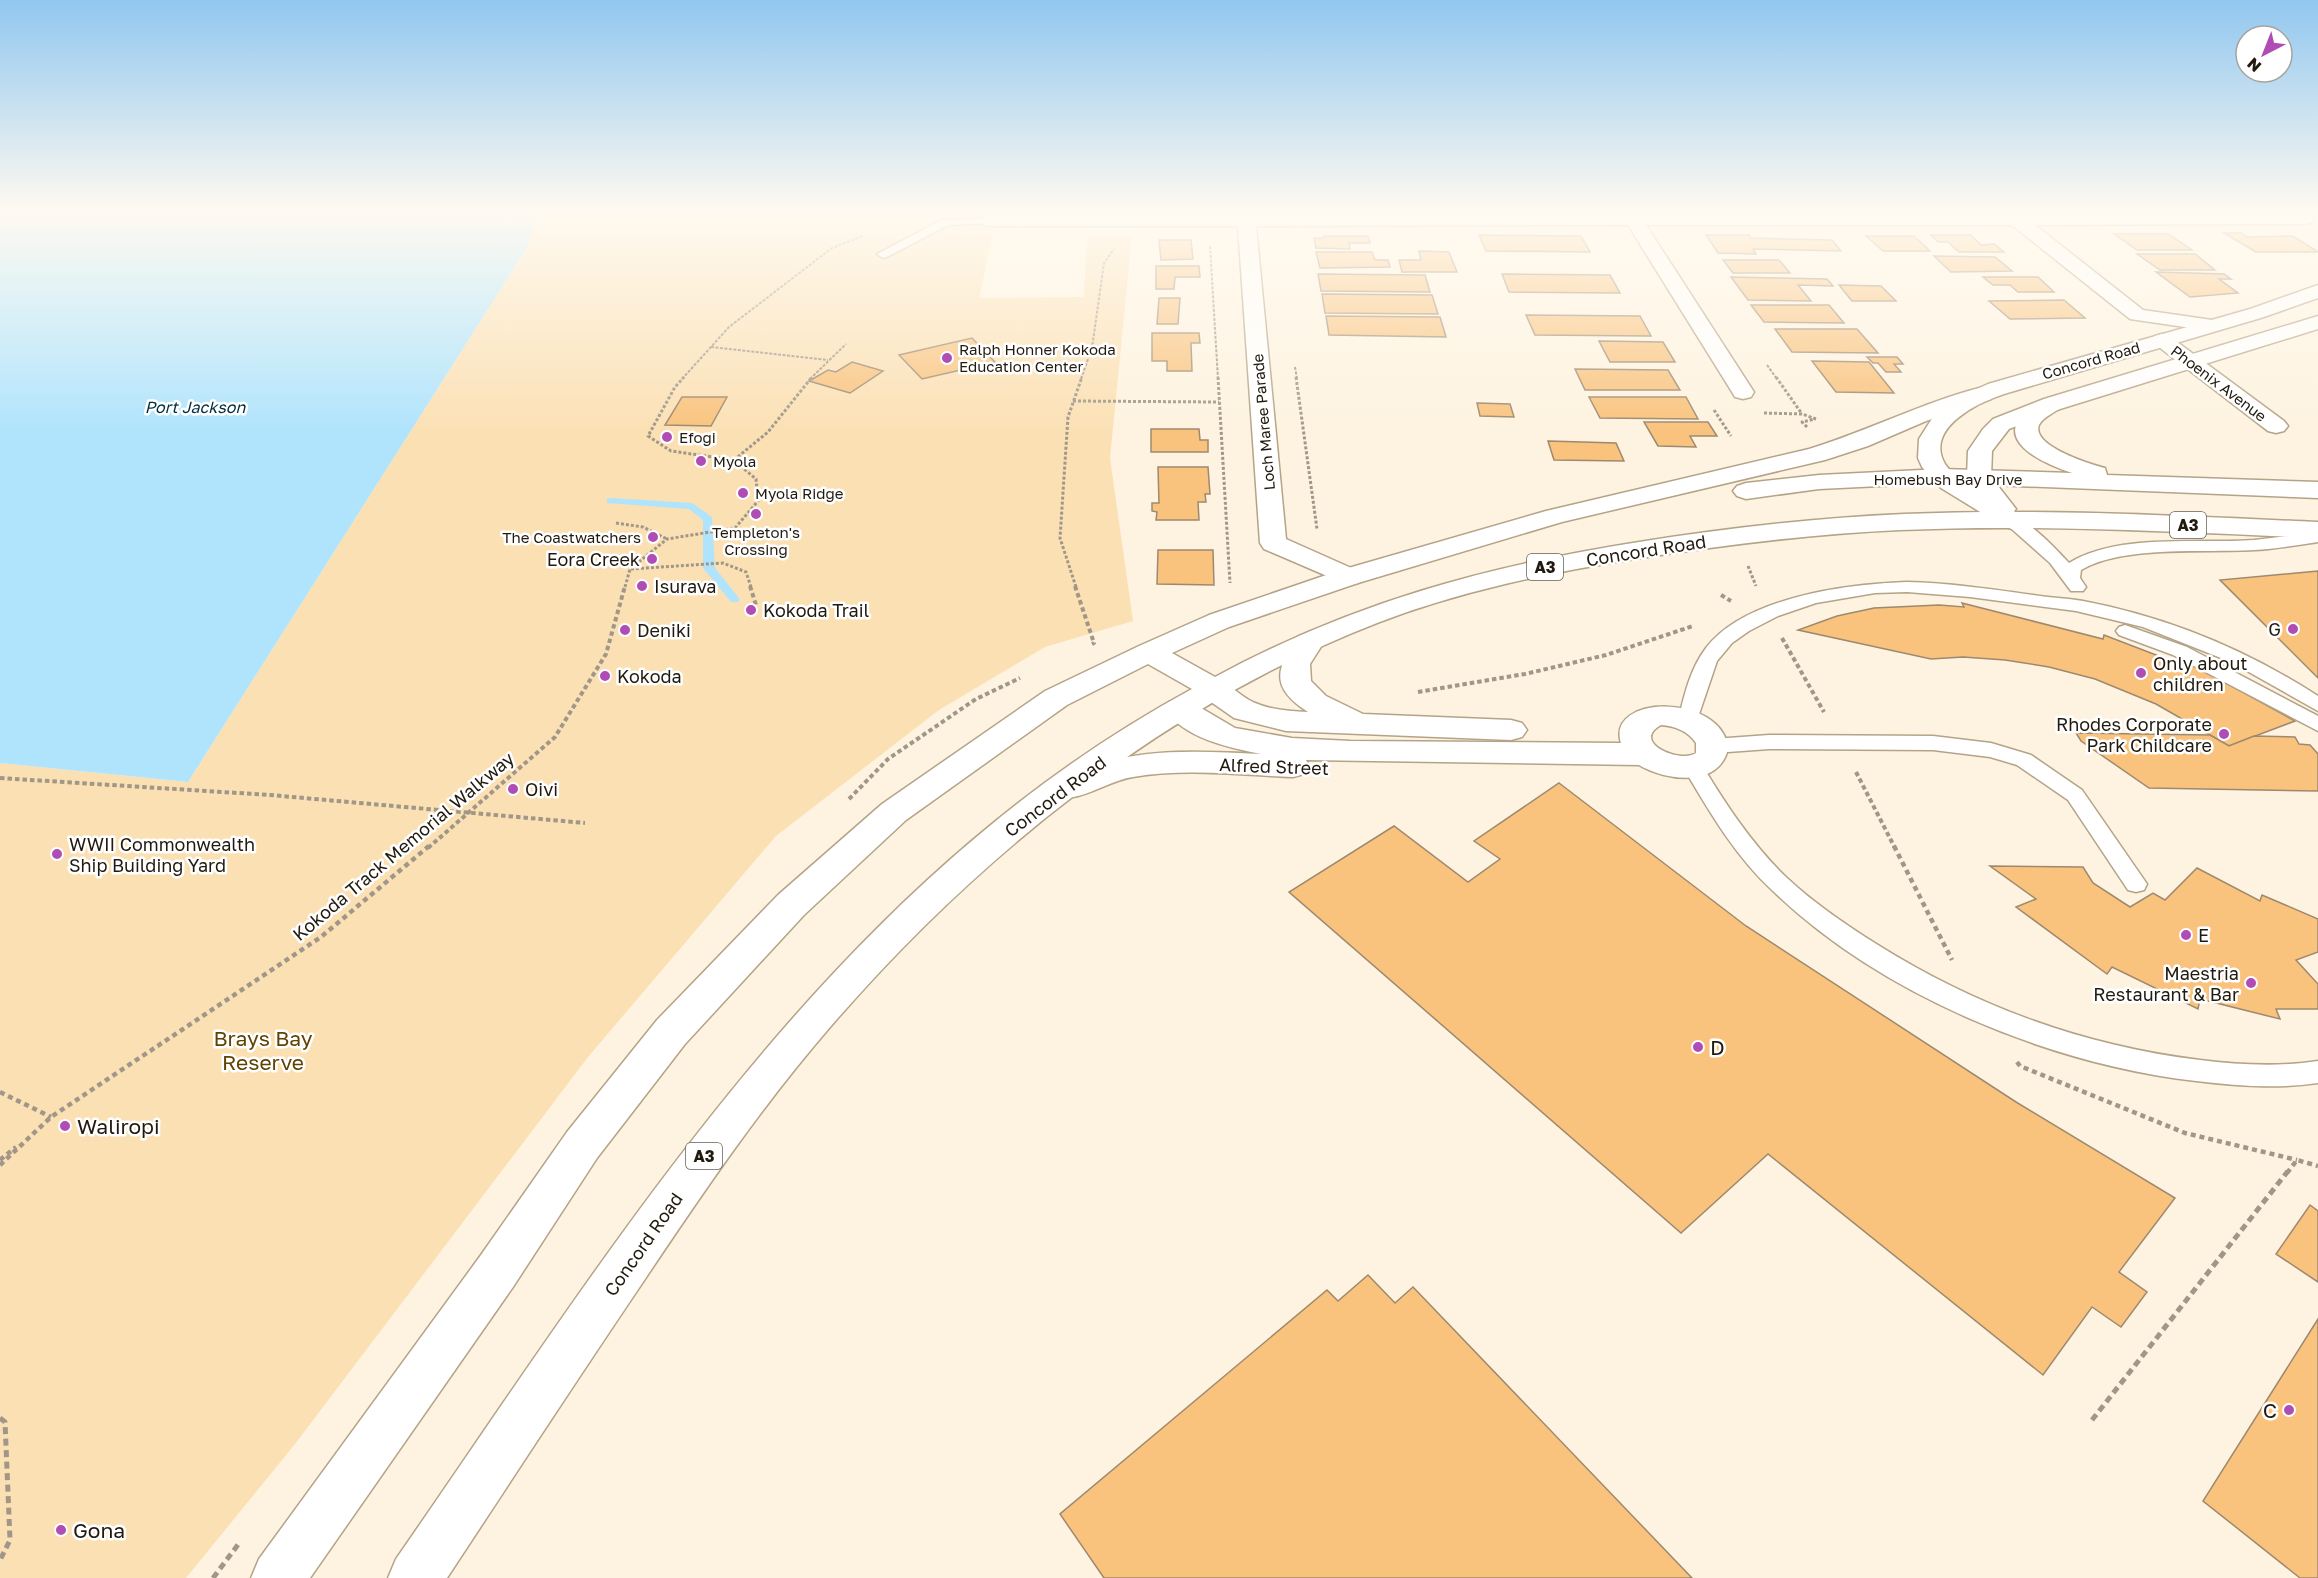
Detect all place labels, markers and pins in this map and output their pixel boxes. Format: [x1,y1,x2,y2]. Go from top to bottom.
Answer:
place label: Ralph Honner Kokoda Education Center [959,340,1116,375]
marker: Ralph Honner Kokoda Education Center [940,351,954,365]
place label: Efogi [679,428,716,446]
marker: Efogi [660,430,674,444]
place label: Myola [713,452,756,470]
marker: Myola [694,454,708,468]
place label: Myola Ridge [755,484,844,502]
marker: Myola Ridge [736,486,750,500]
marker: Templeton's Crossing [749,507,763,521]
place label: Templeton's Crossing [712,523,800,558]
place label: The Coastwatchers [502,528,641,546]
marker: The Coastwatchers [646,530,660,544]
place label: Eora Creek [547,548,640,570]
marker: Eora Creek [645,552,659,566]
place label: Isurava [654,575,716,597]
marker: Isurava [635,579,649,593]
place label: Kokoda Trail [763,599,870,621]
marker: Kokoda Trail [744,603,758,617]
place label: G [2268,618,2281,640]
place label: Deniki [637,619,691,641]
marker: G [2286,622,2300,636]
marker: Deniki [618,623,632,637]
place label: Only about children [2153,652,2248,695]
place label: Kokoda [617,665,682,687]
marker: Only about children [2134,666,2148,680]
marker: Kokoda [598,669,612,683]
place label: Rhodes Corporate Park Childcare [2056,713,2212,756]
marker: Rhodes Corporate Park Childcare [2217,727,2231,741]
place label: Oivi [525,778,558,800]
marker: Oivi [506,782,520,796]
place label: WWII Commonwealth Ship Building Yard [69,833,255,876]
marker: WWII Commonwealth Ship Building Yard [50,847,64,861]
place label: E [2198,924,2209,946]
marker: E [2179,928,2193,942]
place label: Maestria Restaurant & Bar [2093,962,2239,1005]
marker: Maestria Restaurant & Bar [2244,976,2258,990]
place label: D [1710,1034,1725,1060]
marker: D [1691,1040,1705,1054]
place label: Waliropi [77,1113,160,1139]
marker: Waliropi [58,1119,72,1133]
place label: C [2263,1397,2277,1423]
marker: C [2282,1403,2296,1417]
place label: Gona [73,1517,125,1543]
marker: Gona [54,1523,68,1537]

